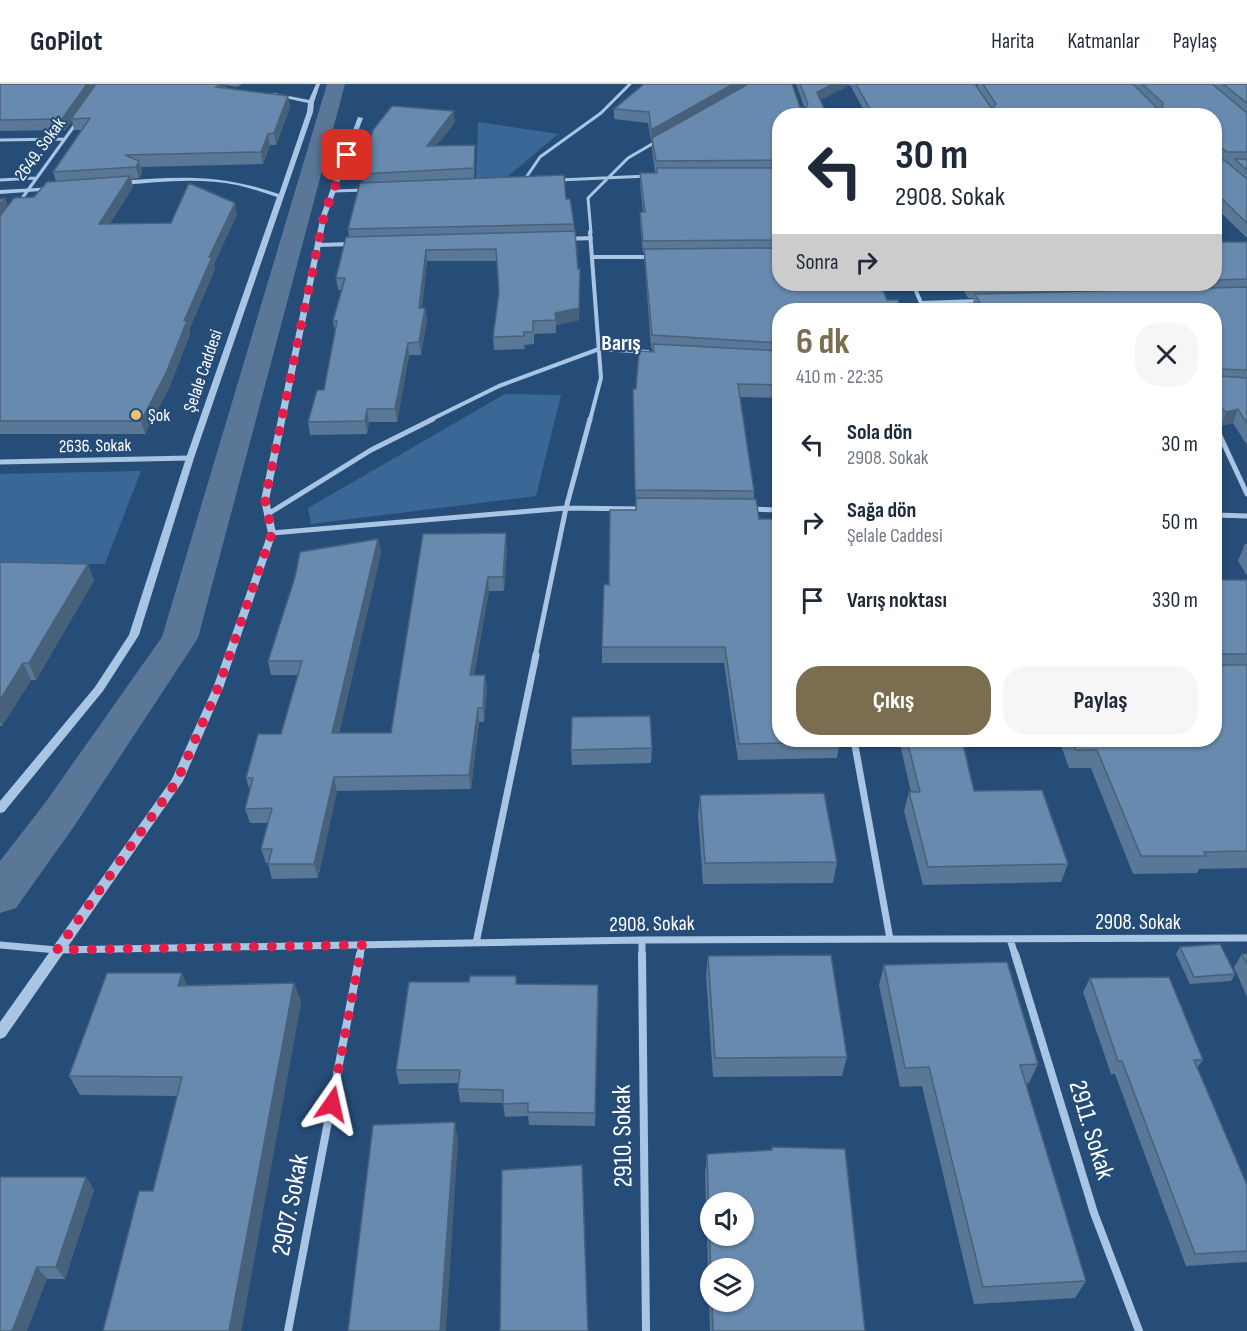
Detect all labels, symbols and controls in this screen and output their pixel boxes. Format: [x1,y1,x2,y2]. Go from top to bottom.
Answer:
text: GoPilot [30,25,102,58]
text: Harita [991,29,1034,54]
text: Katmanlar [1067,29,1140,54]
text: Paylaş [1173,29,1217,54]
street label: 2649. Sokak [10,113,70,185]
pin [321,129,372,180]
text: 30 m [895,130,968,181]
icon: left [796,132,874,210]
icon: arrive [330,138,363,171]
text: 2908. Sokak [895,181,1005,213]
icon: right [850,246,883,279]
text: Sonra [796,249,838,276]
text: 6 dk [796,321,849,364]
button: close [1135,323,1198,386]
street label: Şelale Caddesi [179,327,227,415]
district label: Barış [601,330,641,357]
text: 410 m · 22:35 [796,365,883,389]
place label: Şok [148,405,170,426]
marker: Şok [129,408,143,422]
text: Sola dön [847,419,912,446]
icon: left [796,428,829,461]
text: 30 m [1161,431,1198,458]
street label: 2636. Sokak [59,435,132,457]
text: 2908. Sokak [847,446,928,470]
text: Sağa dön [847,497,916,524]
icon: right [796,506,829,539]
text: 50 m [1162,509,1198,536]
text: Şelale Caddesi [847,524,943,548]
icon: arrive [796,584,829,617]
text: Varış noktası [847,587,947,614]
text: 330 m [1152,587,1198,614]
button: Çıkış [796,666,991,735]
button: Paylaş [1003,666,1198,735]
street label: 2908. Sokak [1095,910,1181,935]
street label: 2908. Sokak [609,911,695,937]
position arrow [300,1072,364,1136]
street label: 2911. Sokak [1061,1077,1121,1183]
street label: 2910. Sokak [607,1084,639,1188]
street label: 2907. Sokak [266,1152,316,1258]
map controls [700,1192,754,1312]
button: sound [700,1192,754,1246]
button: layers [700,1258,754,1312]

